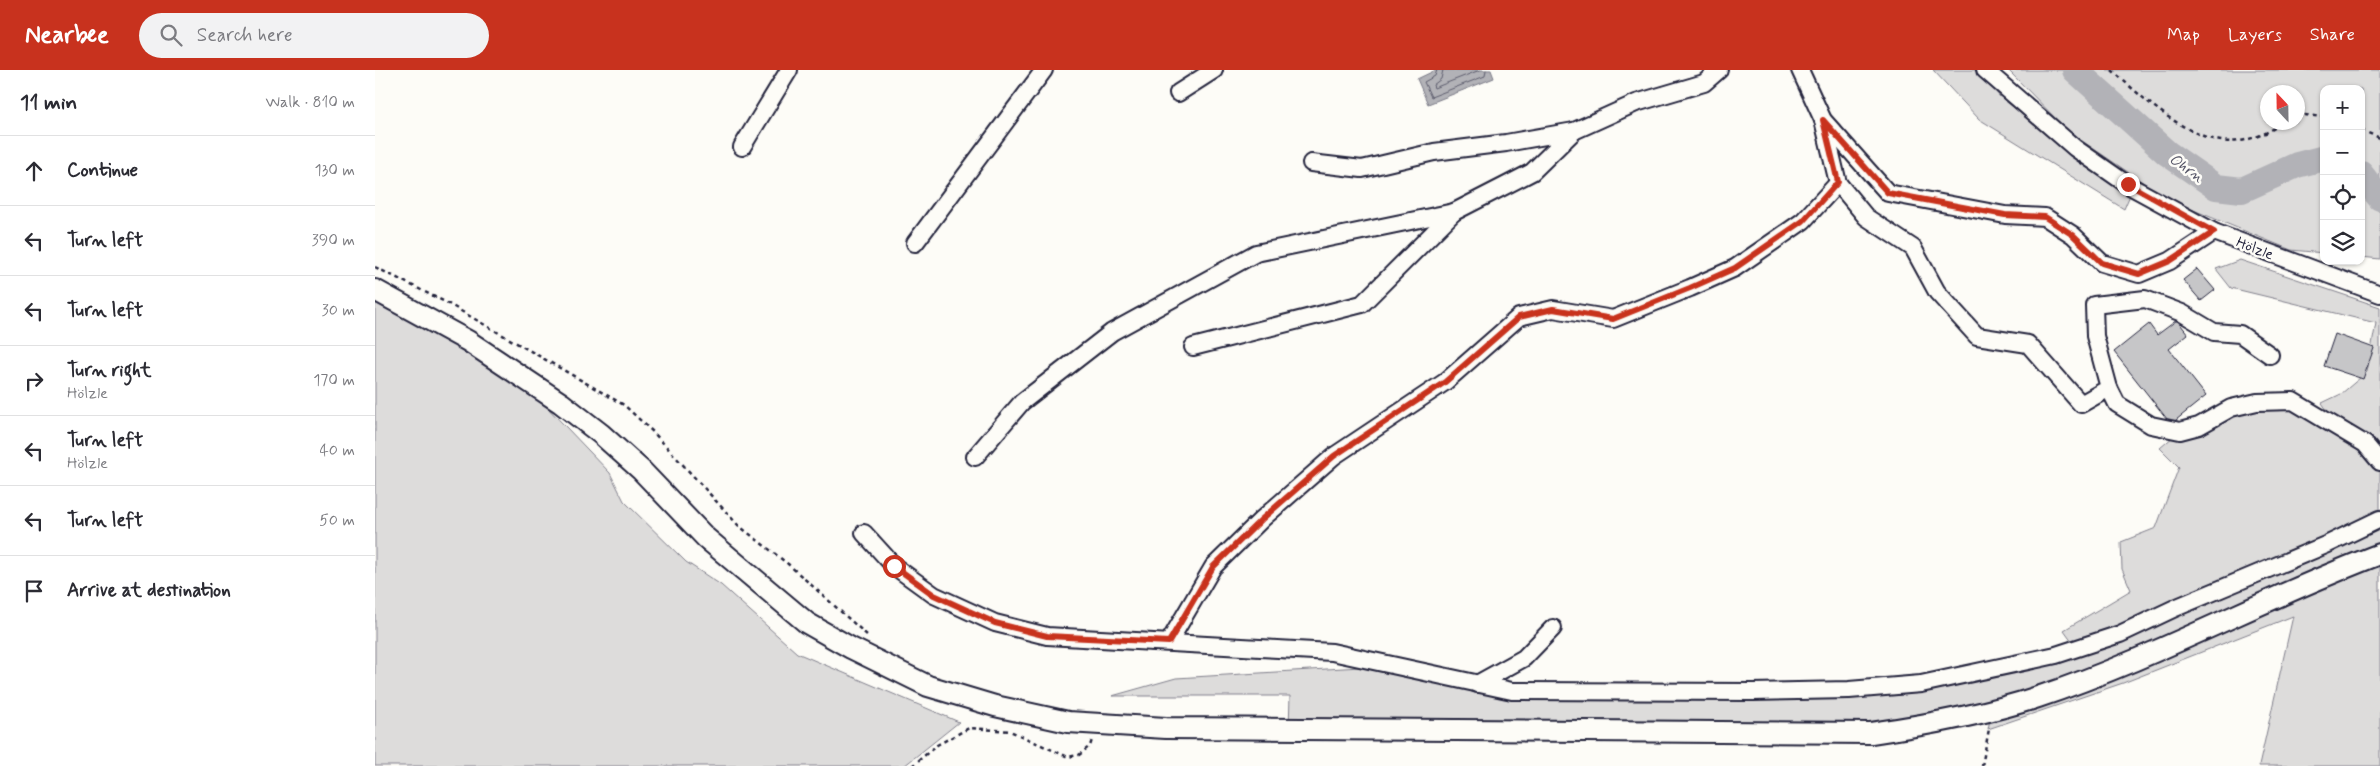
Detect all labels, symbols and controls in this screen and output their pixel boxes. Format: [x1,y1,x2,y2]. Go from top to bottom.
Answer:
search box [139,13,489,58]
text: Nearbee [25,20,109,51]
icon: search [157,21,185,49]
text: Search here [197,23,293,48]
text: Map [2167,23,2200,47]
text: Layers [2228,23,2282,47]
text: Share [2310,23,2355,47]
north arrow [2260,85,2305,130]
map controls [2320,85,2365,265]
button: + [2320,85,2365,130]
text: 11 min [20,89,77,117]
text: Walk · 810 m [266,92,355,113]
button: − [2320,130,2365,175]
water label: Ohrn [2165,149,2208,188]
icon: ahead [20,157,48,185]
text: Continue [67,158,138,183]
text: 130 m [314,160,355,181]
route end [2117,173,2140,196]
button: locate [2320,175,2365,220]
button: layers [2320,220,2365,265]
icon: left [20,227,48,255]
text: Turn left [67,228,143,253]
text: 390 m [312,230,355,251]
street label: Hölzle [2233,233,2276,265]
icon: left [20,297,48,325]
text: Turn left [67,298,143,323]
text: 30 m [322,300,355,321]
text: Turn right [67,358,151,383]
icon: right [20,367,48,395]
text: 170 m [313,370,355,391]
text: Hölzle [67,383,108,404]
text: Turn left [67,428,143,453]
icon: left [20,437,48,465]
text: 40 m [319,440,355,461]
text: Hölzle [67,453,108,474]
icon: left [20,507,48,535]
text: Turn left [67,508,143,533]
text: 50 m [319,510,355,531]
route start [883,555,906,578]
icon: arrive [20,577,48,605]
text: Arrive at destination [67,578,231,603]

